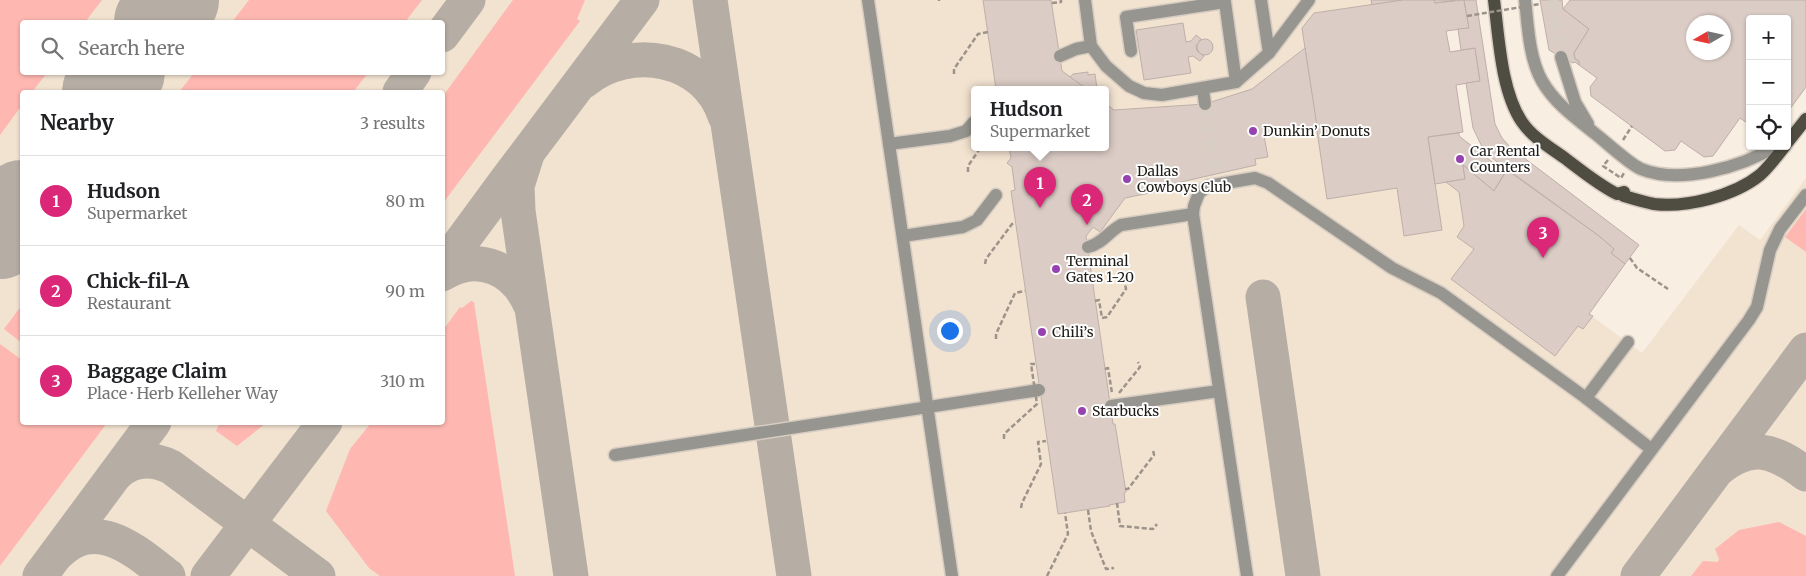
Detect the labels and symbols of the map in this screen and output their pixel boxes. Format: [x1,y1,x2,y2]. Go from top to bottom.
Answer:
north arrow [1686,15,1731,60]
place label: Dunkin’ Donuts [1263,122,1370,140]
marker: Dunkin’ Donuts [1247,125,1259,137]
place label: Car Rental Counters [1470,142,1541,176]
marker: Car Rental Counters [1454,153,1466,165]
place label: Dallas Cowboys Club [1137,162,1231,196]
pin: 1 [1024,167,1056,208]
marker: Dallas Cowboys Club [1121,173,1133,185]
pin: 2 [1071,184,1103,225]
pin: 3 [1527,217,1559,258]
place label: Terminal Gates 1-20 [1066,252,1134,286]
marker: Terminal Gates 1-20 [1050,263,1062,275]
your location [937,318,963,344]
place label: Chili’s [1052,323,1094,341]
marker: Chili’s [1036,326,1048,338]
place label: Starbucks [1092,402,1159,420]
marker: Starbucks [1076,405,1088,417]

